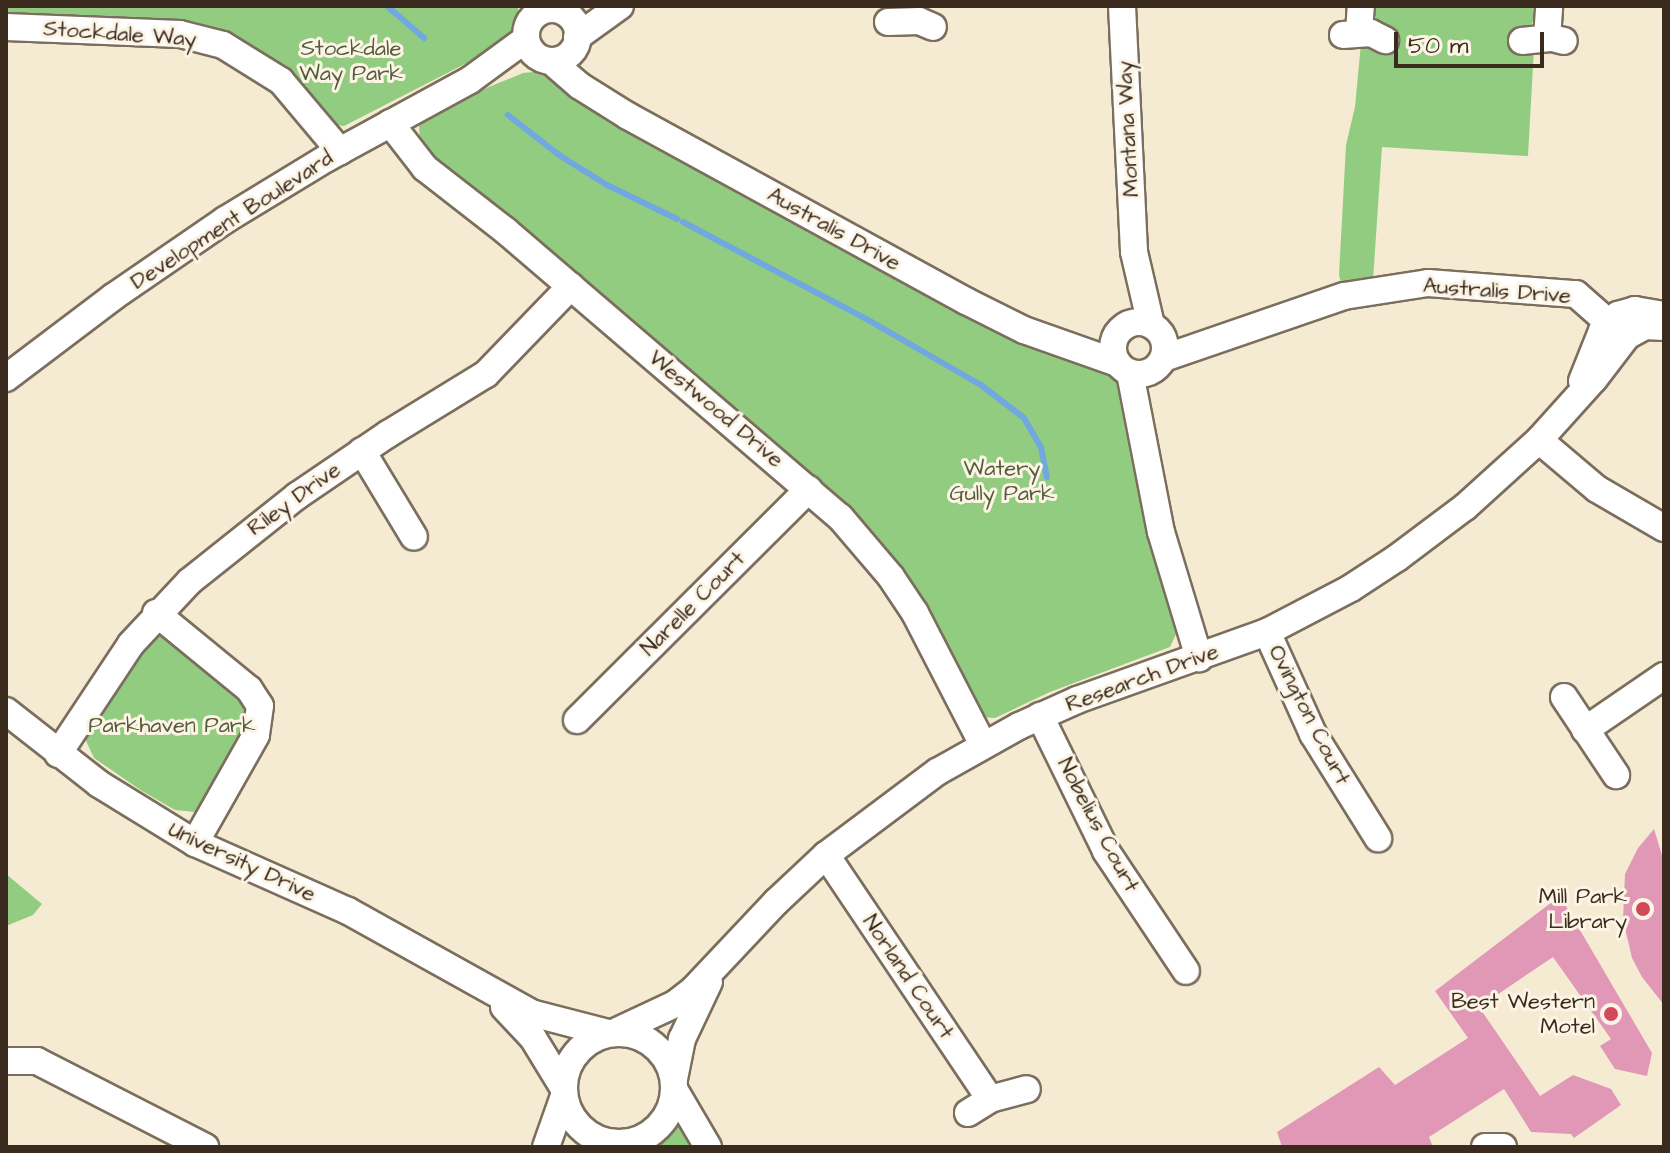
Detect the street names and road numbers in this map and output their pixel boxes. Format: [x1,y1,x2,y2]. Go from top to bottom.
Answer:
street label: Stockdale Way [43,15,197,53]
street label: Montana Way [1111,60,1145,198]
street label: Development Boulevard [126,145,338,295]
street label: Australis Drive [763,182,905,276]
street label: Australis Drive [1422,273,1572,309]
street label: Westwood Drive [643,345,789,473]
street label: Riley Drive [242,456,346,542]
street label: Narelle Court [635,546,751,662]
street label: Research Drive [1062,638,1222,718]
street label: Ovington Court [1262,641,1356,789]
street label: Nobelius Court [1052,753,1144,897]
street label: University Drive [164,816,320,908]
street label: Norland Court [857,910,959,1044]

